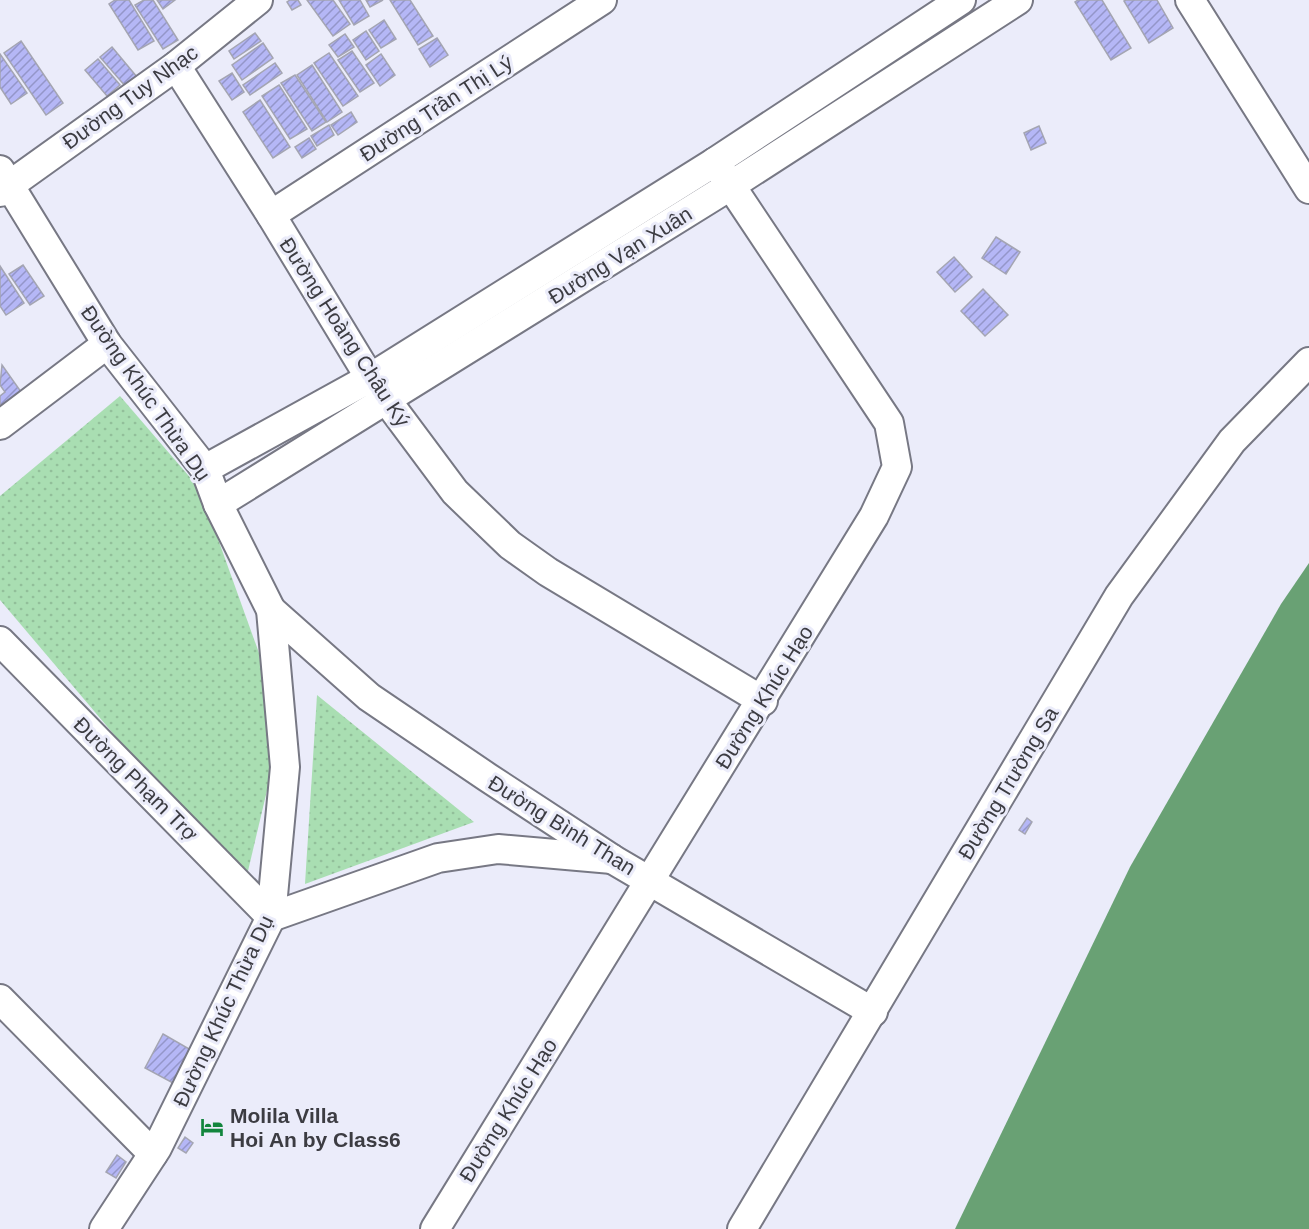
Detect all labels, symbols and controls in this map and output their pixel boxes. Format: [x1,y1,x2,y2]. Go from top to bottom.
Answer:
street label: Đường Tuy Nhạc [58,40,202,154]
street label: Đường Trần Thị Lý [356,50,517,166]
street label: Đường Vạn Xuân [544,202,696,308]
street label: Đường Hoàng Châu Ký [275,233,415,431]
street label: Đường Khúc Thừa Dụ [77,301,215,485]
street label: Đường Khúc Hạo [711,621,817,773]
street label: Đường Trường Sa [953,702,1063,863]
street label: Đường Phạm Trợ [69,712,203,846]
street label: Đường Bình Than [484,771,640,879]
street label: Đường Khúc Thừa Dụ [169,912,277,1110]
street label: Đường Khúc Hạo [455,1034,561,1186]
place label: Molila Villa Hoi An by Class6 [230,1104,401,1151]
hotel icon: Molila Villa Hoi An by Class6 [199,1114,225,1140]

